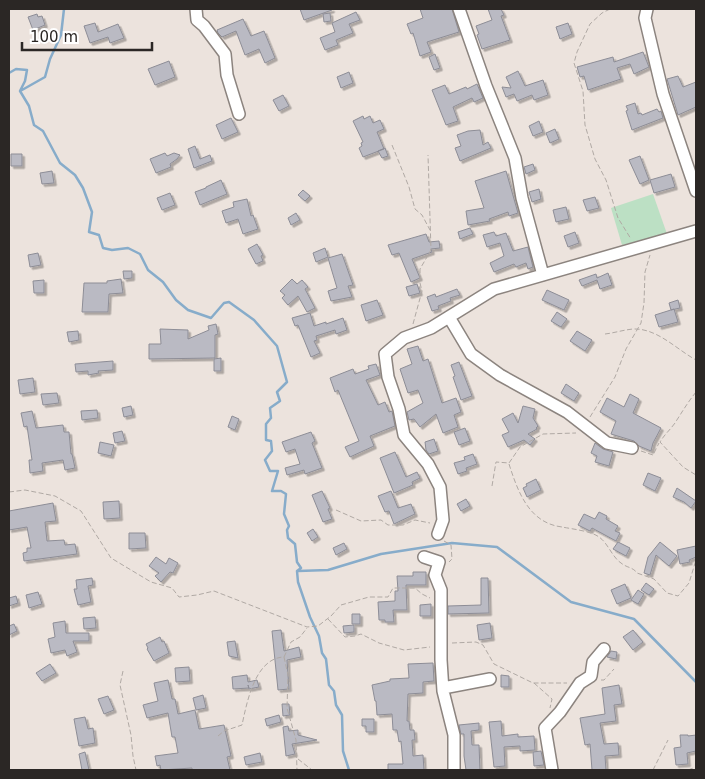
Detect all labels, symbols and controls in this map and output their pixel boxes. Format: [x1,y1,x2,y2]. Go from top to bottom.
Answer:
scale bar [22,20,152,52]
text: 100 m [30,28,78,46]

